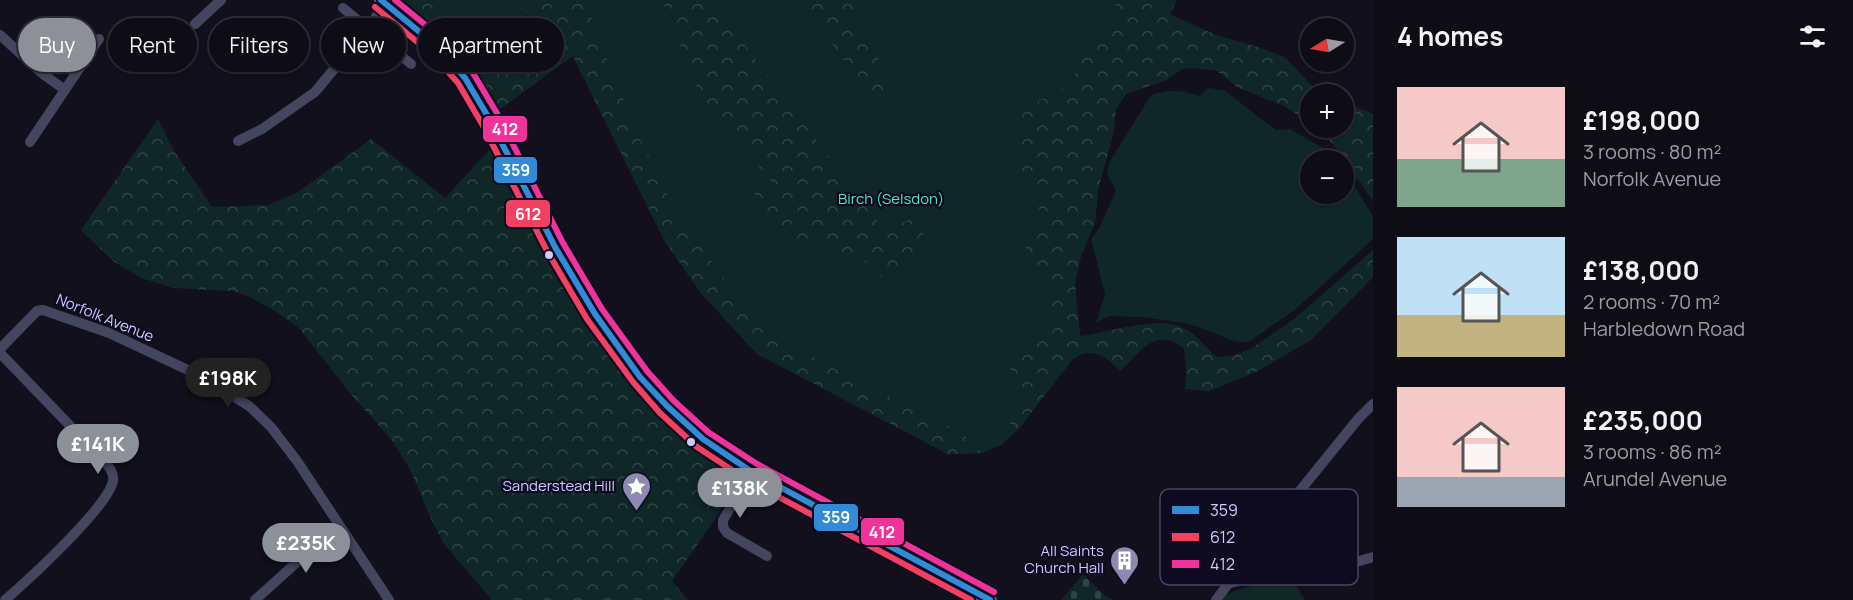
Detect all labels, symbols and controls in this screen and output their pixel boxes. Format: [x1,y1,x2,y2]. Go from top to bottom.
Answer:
chip: Buy [18,18,96,72]
chip: Rent [108,18,197,72]
chip: Filters [209,18,309,72]
chip: New [321,18,406,72]
chip: Apartment [418,18,564,72]
north arrow [1300,18,1354,72]
map controls [1300,18,1354,204]
text: 4 homes [1397,18,1503,54]
icon: filters [1796,20,1829,53]
button: + [1300,84,1354,138]
text: £198,000 [1583,102,1701,138]
icon: home [1445,111,1517,183]
line badge: 412 [482,115,528,143]
text: 412 [492,118,518,140]
text: 3 rooms · 80 m² [1583,138,1722,165]
button: − [1300,150,1354,204]
line badge: 359 [493,156,538,184]
text: 359 [502,159,530,181]
text: Norfolk Avenue [1583,165,1721,192]
park label: Birch (Selsdon) [838,188,944,209]
line badge: 612 [505,199,551,228]
text: 612 [515,203,541,225]
unlabelled marker [543,249,555,261]
text: £138,000 [1583,252,1700,288]
icon: home [1445,261,1517,333]
street label: Norfolk Avenue [53,288,157,347]
text: 2 rooms · 70 m² [1583,288,1720,315]
text: Harbledown Road [1583,315,1745,342]
pin: £198K [186,358,270,409]
text: £198K [199,364,257,391]
text: £235,000 [1583,402,1703,438]
icon: home [1445,411,1517,483]
pin: £141K [56,424,140,475]
text: £141K [71,430,125,457]
unlabelled marker [685,436,697,448]
text: 3 rooms · 86 m² [1583,438,1722,465]
text: Arundel Avenue [1583,465,1727,492]
pin: £138K [698,468,782,519]
place icon: Sanderstead Hill [620,470,652,512]
text: £138K [712,474,769,501]
place label: Sanderstead Hill [503,475,615,496]
legend [1160,489,1358,585]
text: 359 [1210,499,1238,521]
line badge: 359 [813,503,859,532]
text: 359 [822,506,850,528]
line badge: 412 [860,517,905,546]
text: 412 [869,521,895,543]
pin: £235K [264,523,348,574]
text: 612 [1210,526,1235,548]
text: £235K [276,529,336,556]
place label: All Saints Church Hall [1024,540,1104,578]
building icon: All Saints Church Hall [1109,544,1141,586]
text: 412 [1210,553,1235,575]

